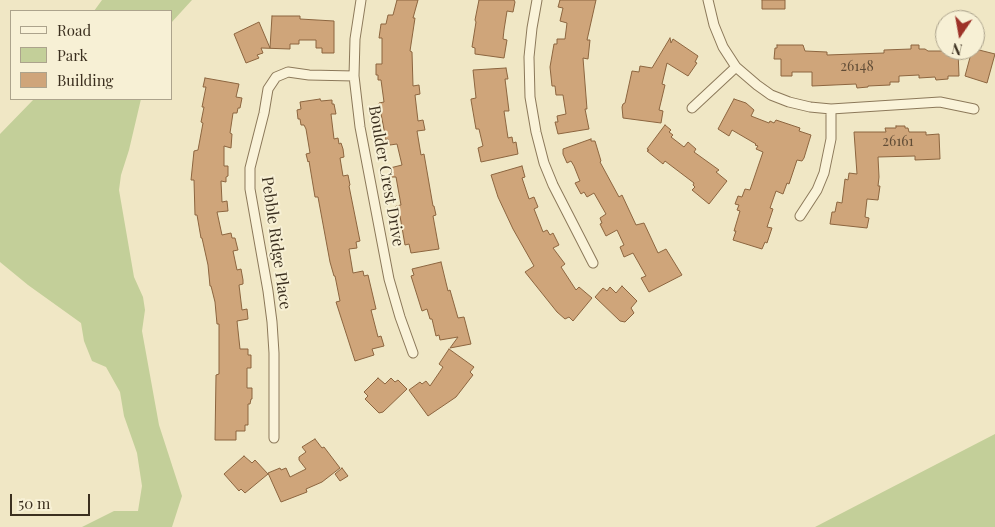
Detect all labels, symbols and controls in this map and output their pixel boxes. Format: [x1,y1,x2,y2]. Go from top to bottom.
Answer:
legend [10,10,172,100]
north arrow [935,10,985,60]
text: Road [57,20,91,40]
text: N [950,39,964,60]
text: Park [57,45,88,65]
house number: 26148 [840,59,874,75]
text: Building [57,70,113,90]
street label: Boulder Crest Drive [364,104,408,248]
house number: 26161 [882,134,914,150]
street label: Pebble Ridge Place [257,175,295,311]
scale bar [12,484,92,516]
text: 50 m [18,493,50,513]

